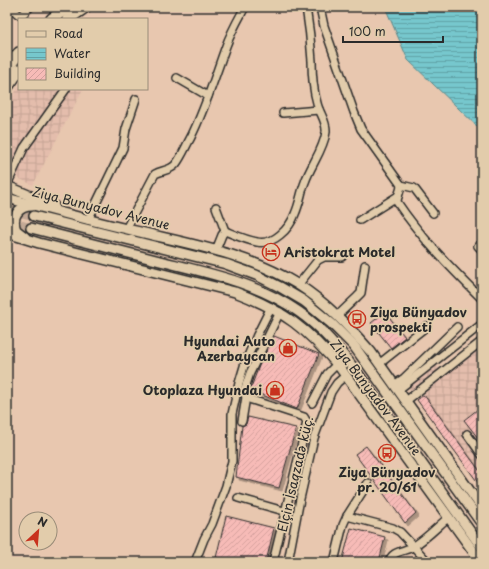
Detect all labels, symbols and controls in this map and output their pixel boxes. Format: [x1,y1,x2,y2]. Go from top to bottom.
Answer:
legend [18,18,148,90]
scale bar [343,18,443,44]
text: 100 m [349,22,386,40]
text: Road [54,24,83,42]
text: Water [54,44,91,62]
text: Building [54,64,101,82]
street label: Ziya Bunyadov Avenue [30,181,172,234]
hotel icon: Aristokrat Motel [261,242,281,262]
place label: Aristokrat Motel [284,242,395,261]
place label: Ziya Bünyadov prospekti [370,302,468,336]
bus stop icon: Ziya Bünyadov prospekti [347,309,367,329]
place label: Hyundai Auto Azerbaycan [184,331,275,365]
street label: Ziya Bunyadov Avenue [326,335,426,459]
shop icon: Hyundai Auto Azerbaycan [278,338,298,358]
place label: Otoplaza Hyundai [143,380,262,399]
shop icon: Otoplaza Hyundai [265,380,285,400]
street label: Elçin İsaqzadə küç. [272,414,317,534]
bus stop icon: Ziya Bünyadov pr. 20/61 [377,443,397,463]
place label: Ziya Bünyadov pr. 20/61 [339,462,436,496]
north arrow [18,511,58,551]
text: N [35,512,51,531]

